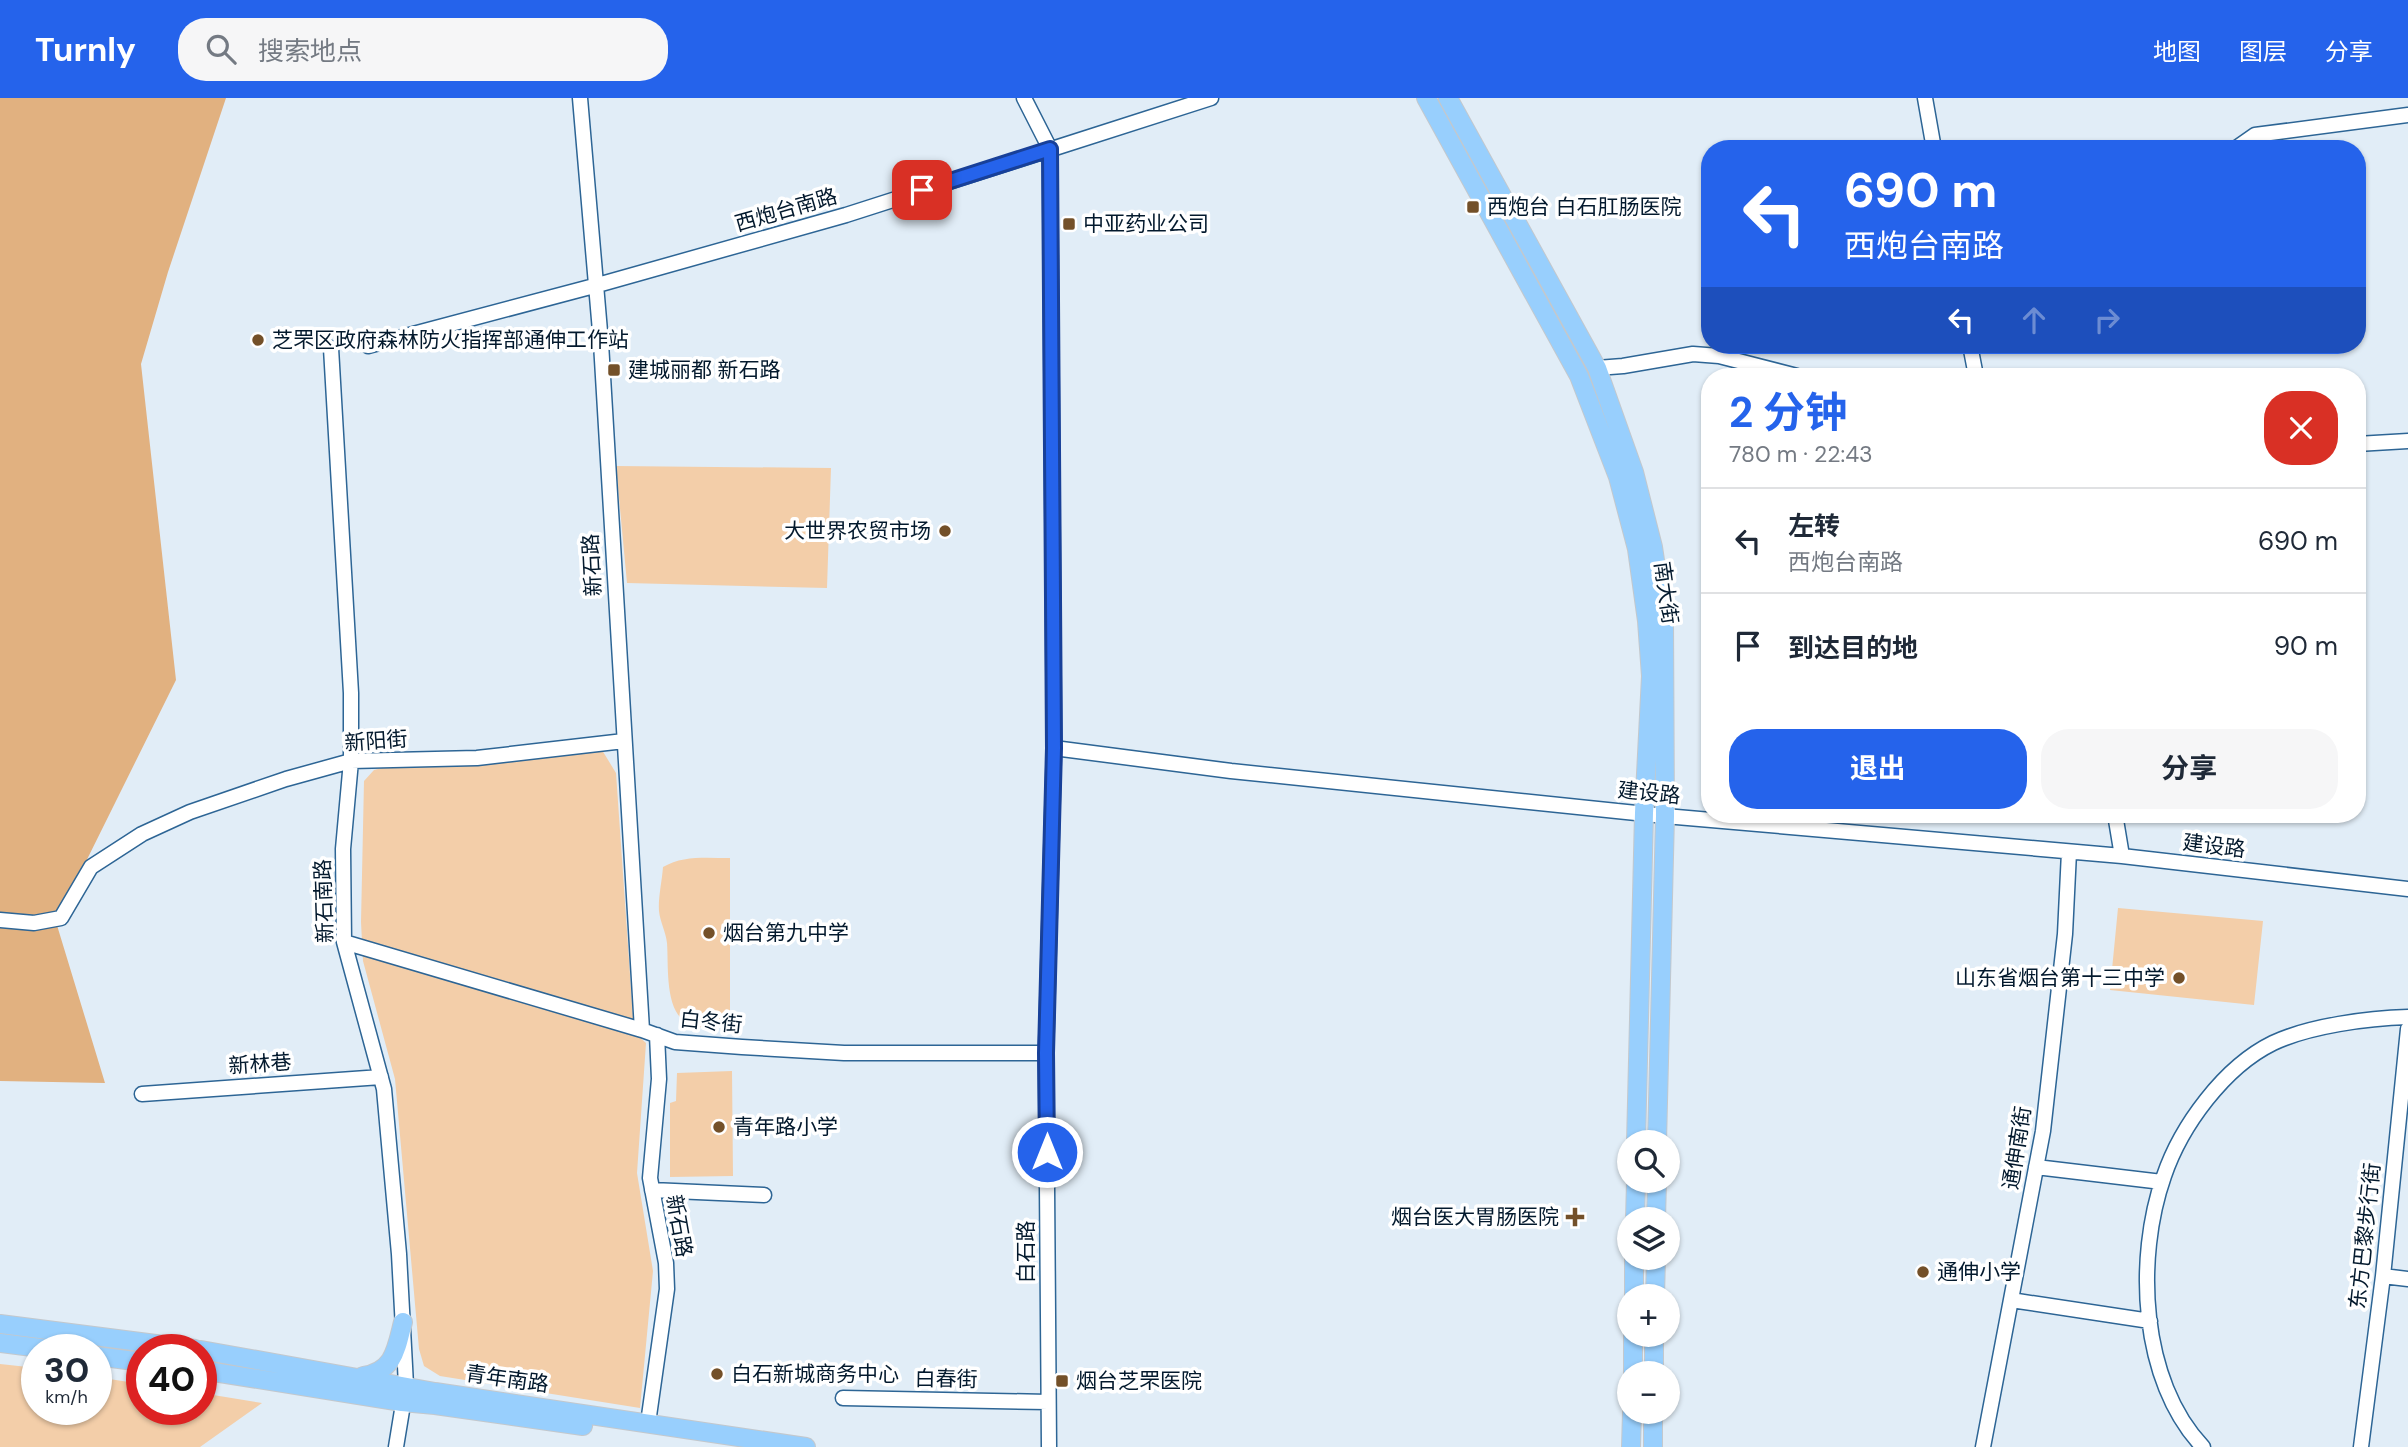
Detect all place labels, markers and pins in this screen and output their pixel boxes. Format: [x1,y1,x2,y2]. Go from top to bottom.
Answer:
pin [892,160,952,220]
place label: 西炮台 白石肛肠医院 [1487,193,1682,221]
marker: 西炮台 白石肛肠医院 [1465,199,1481,215]
place label: 中亚药业公司 [1083,210,1209,238]
marker: 中亚药业公司 [1061,216,1077,232]
place label: 芝罘区政府森林防火指挥部通伸工作站 [272,326,629,354]
marker: 芝罘区政府森林防火指挥部通伸工作站 [250,332,266,348]
place label: 建城丽都 新石路 [628,356,781,384]
marker: 建城丽都 新石路 [606,362,622,378]
place label: 大世界农贸市场 [784,517,931,545]
marker: 大世界农贸市场 [937,523,953,539]
place label: 烟台第九中学 [723,919,849,947]
marker: 烟台第九中学 [701,925,717,941]
place label: 山东省烟台第十三中学 [1955,964,2165,992]
marker: 山东省烟台第十三中学 [2171,970,2187,986]
place label: 青年路小学 [733,1113,838,1141]
marker: 青年路小学 [711,1119,727,1135]
place label: 烟台医大胃肠医院 [1391,1203,1559,1231]
marker: 烟台医大胃肠医院 [1565,1207,1585,1227]
place label: 通伸小学 [1937,1258,2021,1286]
marker: 通伸小学 [1915,1264,1931,1280]
place label: 白石新城商务中心 [731,1360,899,1388]
marker: 白石新城商务中心 [709,1366,725,1382]
place label: 烟台芝罘医院 [1076,1367,1202,1395]
marker: 烟台芝罘医院 [1054,1373,1070,1389]

